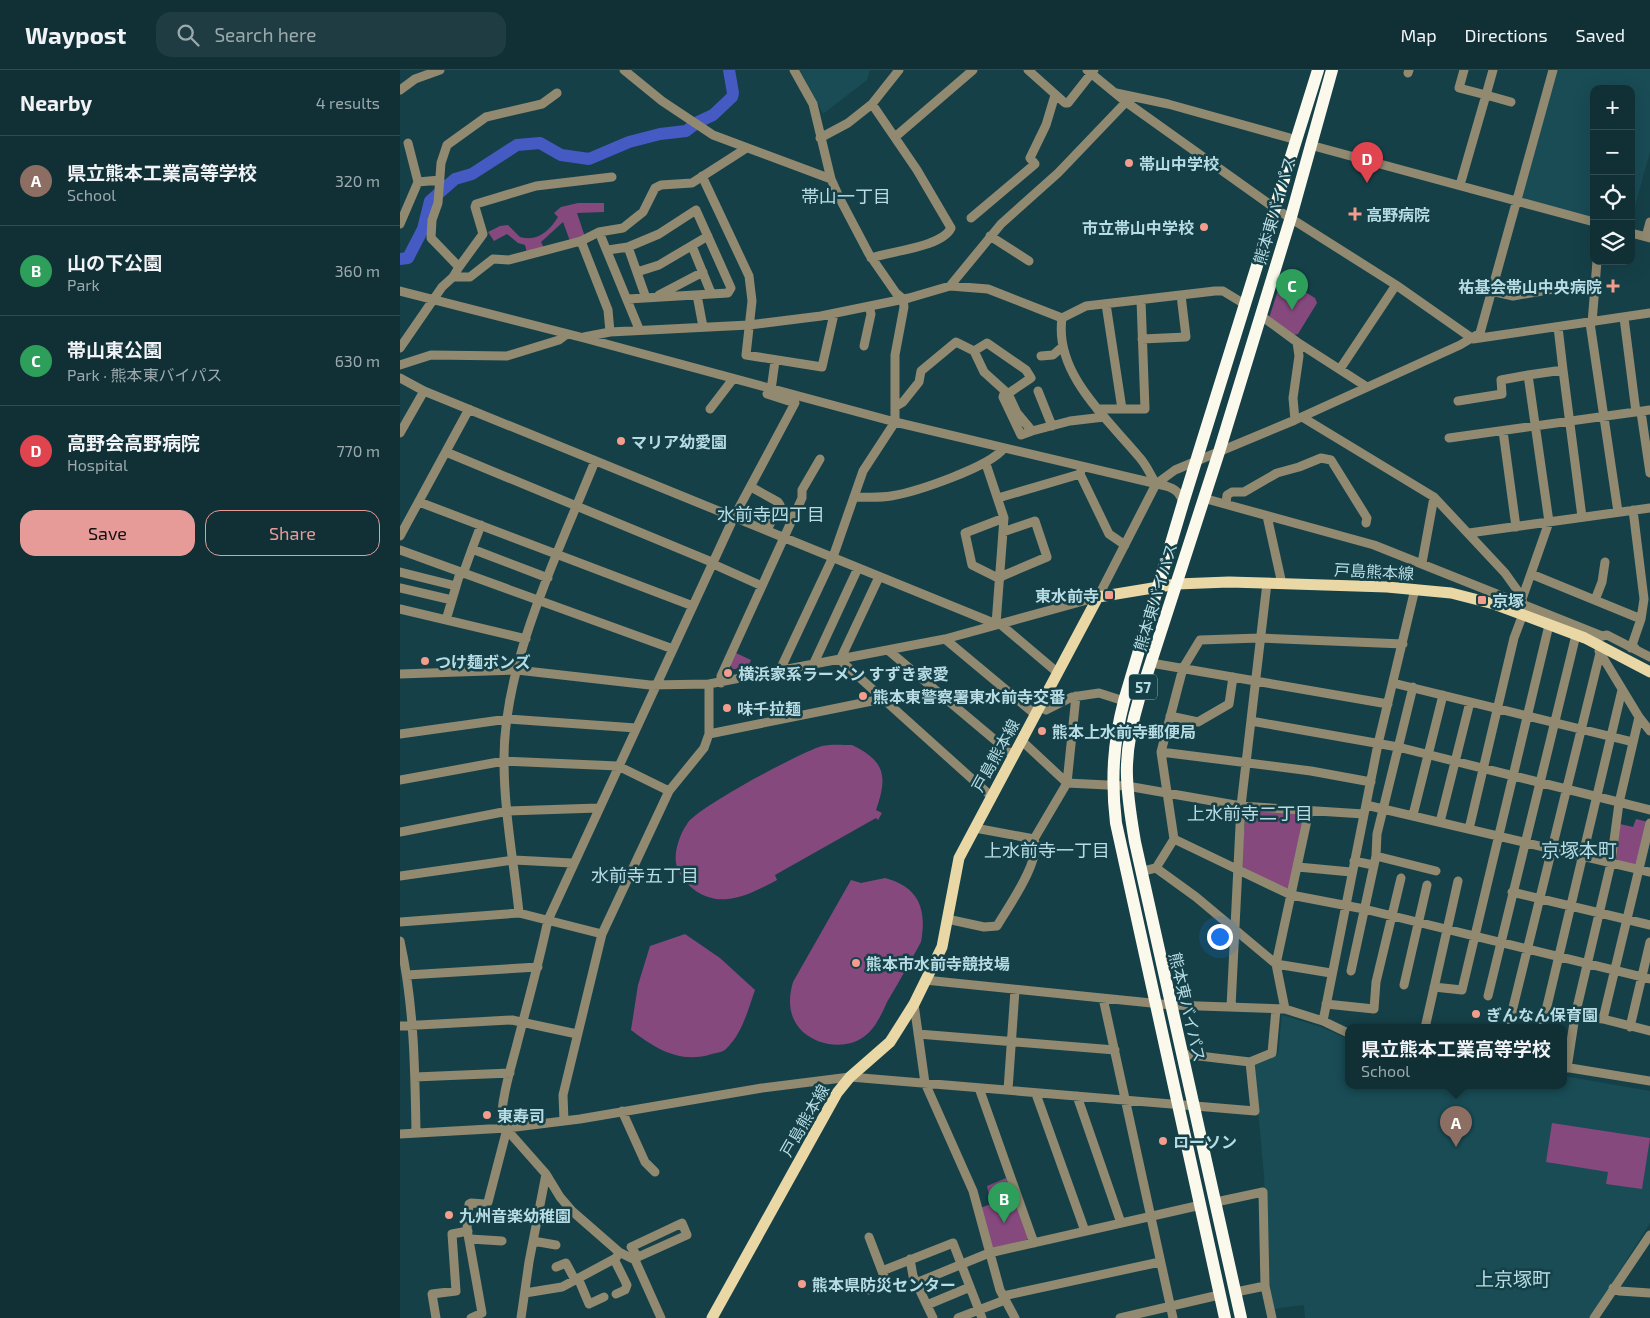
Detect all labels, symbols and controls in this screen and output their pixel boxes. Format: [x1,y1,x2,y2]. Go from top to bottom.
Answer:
search box [156,12,506,57]
text: Waypost [25,20,126,49]
icon: search [174,21,202,49]
text: Search here [214,23,317,46]
text: Map [1400,24,1437,46]
text: Directions [1465,24,1548,46]
text: Saved [1576,24,1625,46]
map controls [1590,85,1635,265]
button: + [1590,85,1635,130]
text: Nearby [20,90,92,115]
text: 4 results [316,93,380,112]
button: − [1590,130,1635,175]
pin: D [1351,142,1383,183]
place label: 帯山中学校 [1139,154,1219,173]
street label: 熊本東バイパス [1249,154,1299,266]
marker: 帯山中学校 [1123,157,1135,169]
text: 県立熊本工業高等学校 [67,161,257,184]
text: A [31,171,41,190]
text: 320 m [335,171,380,190]
button: locate [1590,175,1635,220]
text: School [67,185,116,204]
district label: 帯山一丁目 [801,185,891,207]
place label: 高野病院 [1366,205,1430,224]
marker: 高野病院 [1348,207,1362,221]
place label: 市立帯山中学校 [1082,218,1194,237]
button: layers [1590,220,1635,265]
marker: 市立帯山中学校 [1198,221,1210,233]
text: 山の下公園 [67,251,162,274]
text: B [31,261,41,280]
text: 360 m [335,261,380,280]
pin: C [1276,269,1308,310]
text: Park [67,275,100,294]
place label: 祐基会帯山中央病院 [1458,277,1602,296]
marker: 祐基会帯山中央病院 [1606,279,1620,293]
text: 帯山東公園 [67,338,162,361]
text: C [31,351,41,370]
text: 630 m [335,351,380,370]
text: Park · 熊本東バイパス [67,365,222,384]
text: 高野会高野病院 [67,431,200,454]
place label: マリア幼愛園 [631,432,727,451]
marker: マリア幼愛園 [615,435,627,447]
text: D [31,441,41,460]
text: 770 m [336,441,380,460]
text: Hospital [67,455,128,474]
district label: 水前寺四丁目 [717,503,825,525]
button: Save [20,510,195,556]
button: Share [205,510,380,556]
street label: 熊本東バイパス [1130,541,1180,653]
street label: 戸島熊本線 [1334,559,1414,583]
place label: 東水前寺 [1035,586,1099,605]
marker: 東水前寺 [1103,589,1115,601]
place label: 京塚 [1492,591,1524,610]
marker: 京塚 [1476,594,1488,606]
place label: つけ麺ボンズ [435,652,531,671]
marker: つけ麺ボンズ [419,655,431,667]
place label: 横浜家系ラーメン すずき家愛 [738,664,949,683]
marker: 横浜家系ラーメン すずき家愛 [722,667,734,679]
road number: 57 [1129,674,1157,700]
place label: 熊本東警察署東水前寺交番 [873,687,1065,706]
marker: 熊本東警察署東水前寺交番 [857,690,869,702]
place label: 味千拉麺 [737,699,801,718]
marker: 味千拉麺 [721,702,733,714]
street label: 戸島熊本線 [967,715,1023,795]
place label: 熊本上水前寺郵便局 [1052,722,1196,741]
marker: 熊本上水前寺郵便局 [1036,725,1048,737]
district label: 上水前寺二丁目 [1187,802,1313,824]
district label: 京塚本町 [1541,838,1617,861]
district label: 上水前寺一丁目 [984,839,1110,861]
district label: 水前寺五丁目 [591,864,699,886]
your location [1207,924,1233,950]
street label: 熊本東バイパス [1166,950,1210,1064]
place label: 熊本市水前寺競技場 [866,954,1010,973]
marker: 熊本市水前寺競技場 [850,957,862,969]
place label: ぎんなん保育園 [1486,1005,1598,1024]
marker: ぎんなん保育園 [1470,1008,1482,1020]
popup [1345,1024,1567,1089]
text: 県立熊本工業高等学校 [1361,1037,1551,1060]
text: School [1361,1061,1410,1080]
street label: 戸島熊本線 [776,1081,832,1159]
place label: 東寿司 [497,1106,545,1125]
pin: A [1440,1106,1472,1147]
marker: 東寿司 [481,1109,493,1121]
place label: ローソン [1173,1132,1237,1151]
marker: ローソン [1157,1135,1169,1147]
pin: B [988,1182,1020,1223]
place label: 九州音楽幼稚園 [459,1206,571,1225]
marker: 九州音楽幼稚園 [443,1209,455,1221]
district label: 上京塚町 [1475,1267,1551,1290]
place label: 熊本県防災センター [812,1275,956,1294]
marker: 熊本県防災センター [796,1278,808,1290]

